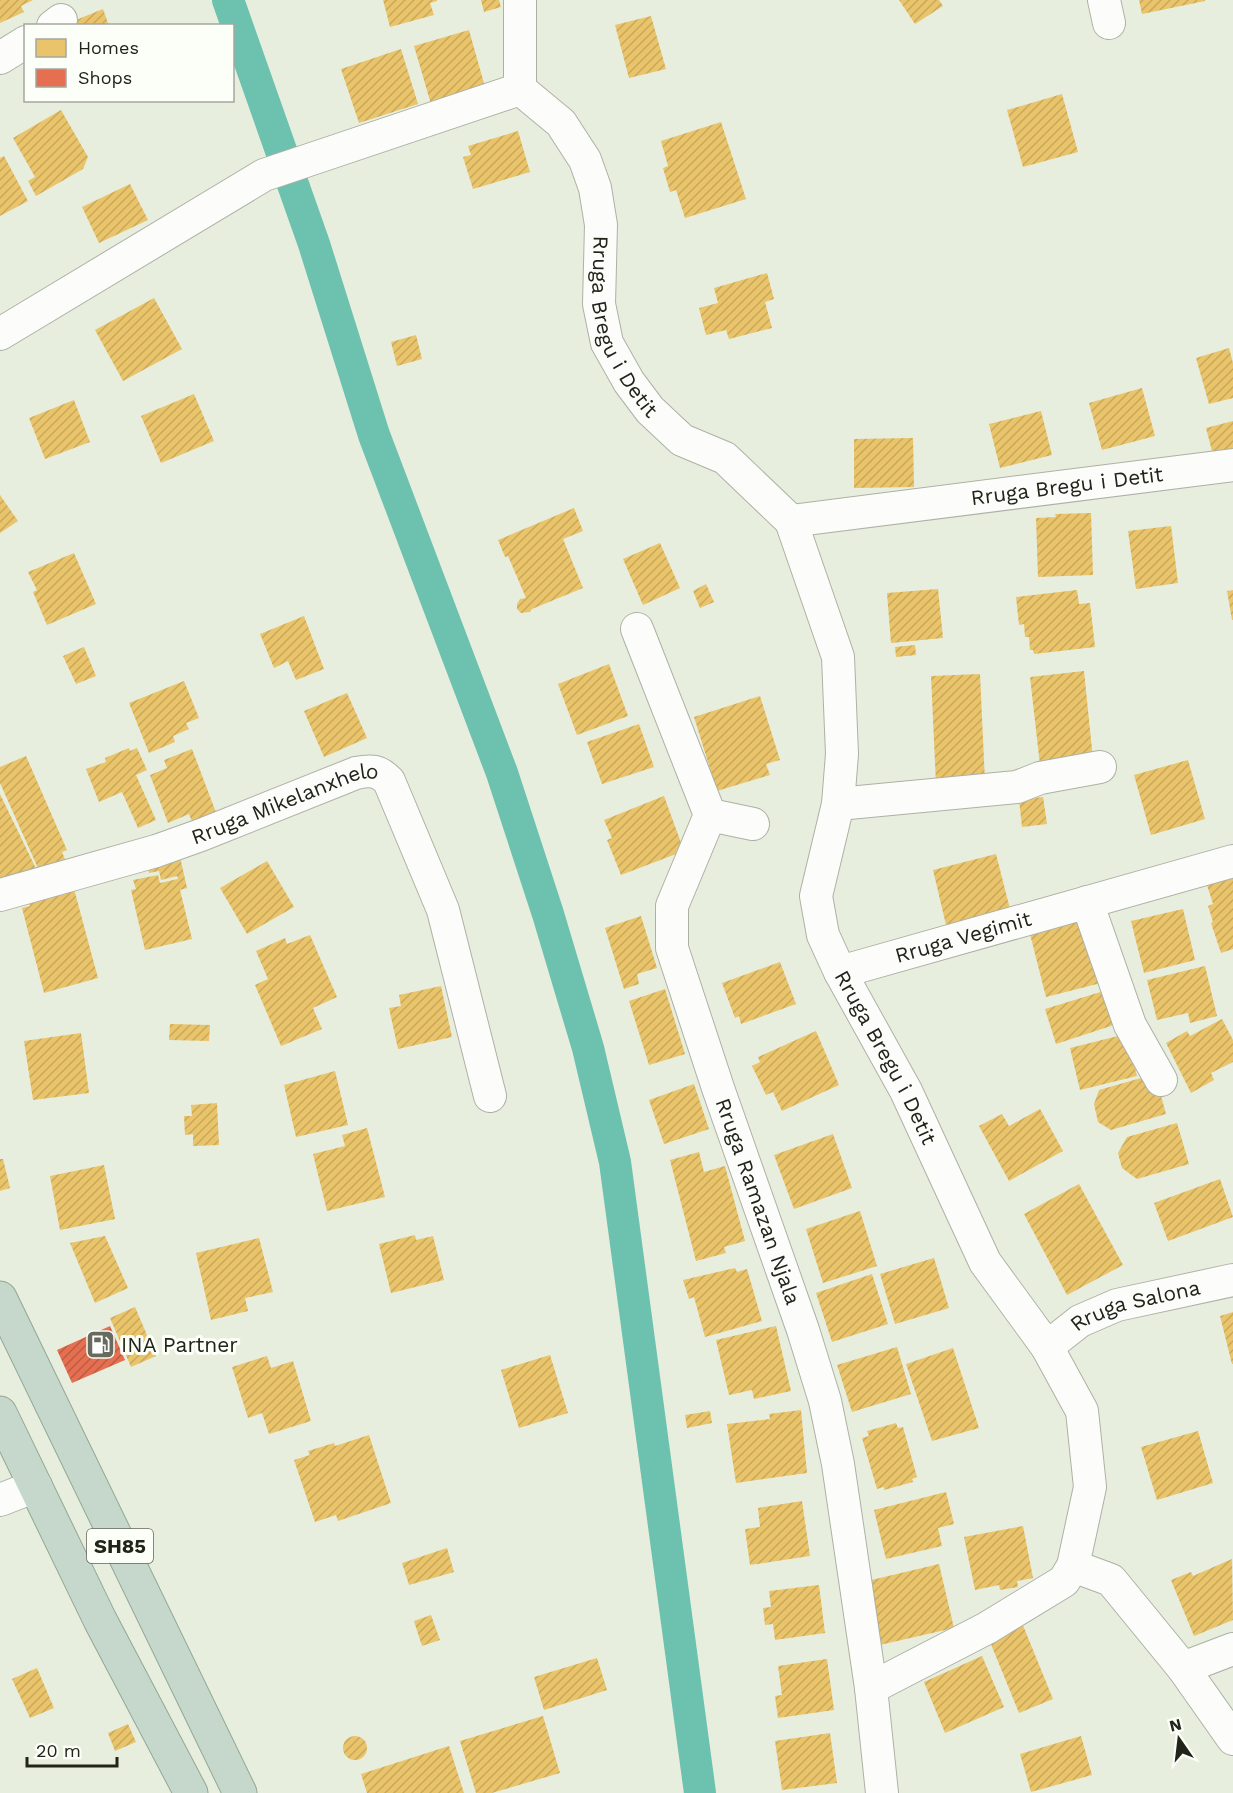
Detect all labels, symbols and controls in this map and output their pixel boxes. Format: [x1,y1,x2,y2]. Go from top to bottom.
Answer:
legend [24,24,234,102]
text: Homes [78,37,139,58]
text: Shops [78,67,132,88]
street label: Rruga Bregu i Detit [587,235,663,423]
street label: Rruga Bregu i Detit [969,461,1164,510]
street label: Rruga Mikelanxhelo [188,758,380,849]
street label: Rruga Vegimit [892,906,1034,968]
street label: Rruga Bregu i Detit [830,966,942,1149]
street label: Rruga Ramazan Njala [710,1095,806,1308]
street label: Rruga Salona [1065,1274,1203,1336]
fuel station icon: INA Partner [84,1329,116,1361]
place label: INA Partner [121,1332,238,1357]
road number: SH85 [87,1529,153,1563]
north arrow [1149,1709,1209,1769]
text: N [1167,1714,1184,1736]
scale bar [27,1730,117,1768]
text: 20 m [36,1740,81,1761]

